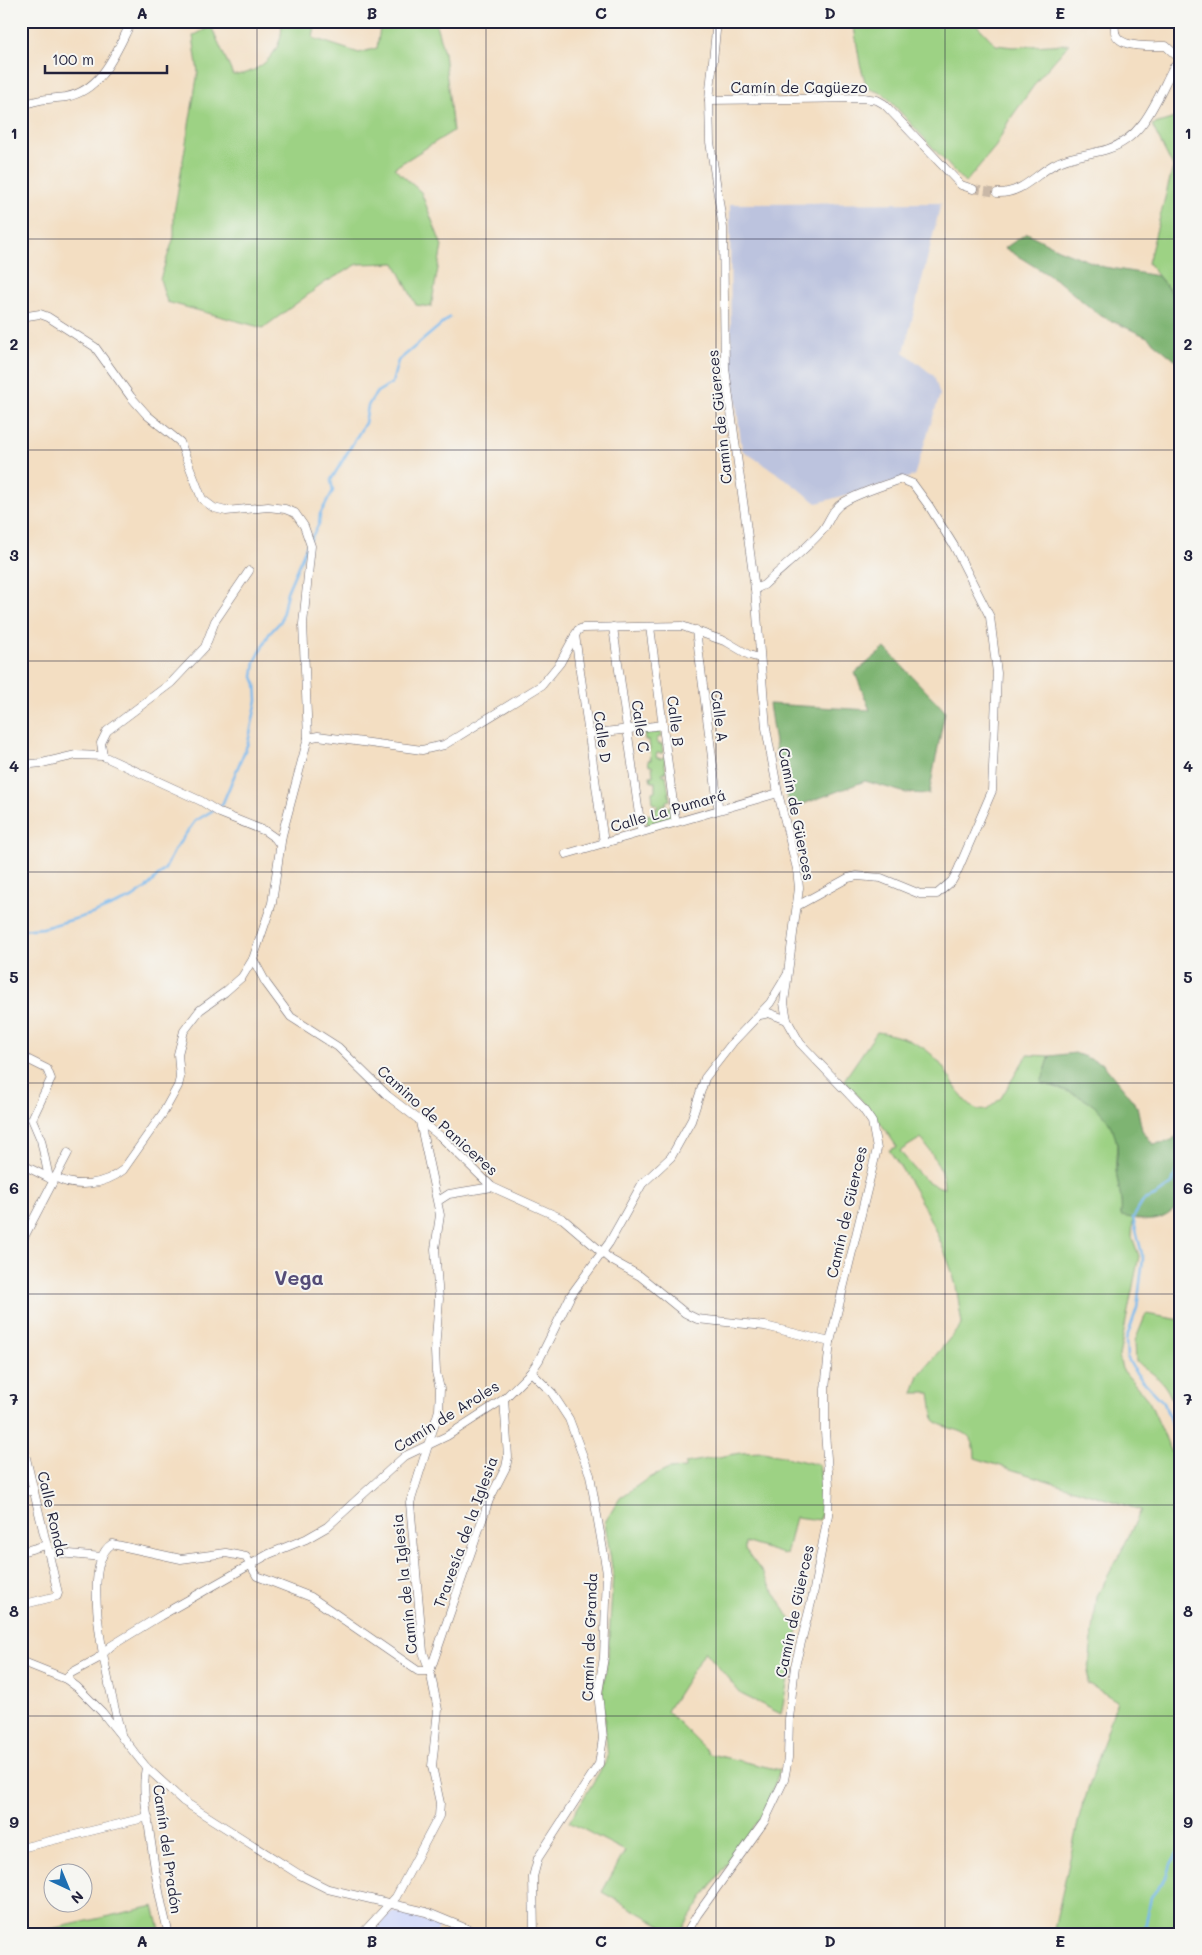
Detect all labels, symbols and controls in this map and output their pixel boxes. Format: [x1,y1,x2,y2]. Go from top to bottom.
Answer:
text: A [136,2,148,23]
text: B [367,2,377,23]
text: C [595,2,607,23]
text: D [824,2,836,23]
text: E [1055,2,1065,23]
scale bar [45,42,168,74]
text: 100 m [52,49,94,69]
street label: Camín de Cagüezo [731,77,868,97]
text: 1 [10,122,18,143]
text: 1 [1184,122,1192,143]
text: 2 [10,333,19,354]
text: 2 [1184,333,1193,354]
street label: Camín de Güerces [702,349,736,485]
text: 3 [9,544,19,565]
text: 3 [1183,544,1193,565]
street label: Calle A [707,689,733,743]
street label: Calle B [663,694,689,748]
street label: Calle C [627,699,655,754]
street label: Calle D [589,710,617,764]
street label: Camín de Güerces [774,746,820,882]
text: 4 [9,755,19,776]
text: 4 [1183,755,1193,776]
street label: Calle La Pumará [608,784,728,836]
text: 5 [9,966,19,987]
text: 5 [1183,966,1193,987]
street label: Camino de Paniceres [373,1060,503,1180]
street label: Camín de Güerces [821,1144,871,1280]
text: 6 [9,1177,19,1198]
text: 6 [1183,1177,1193,1198]
district label: Vega [274,1264,324,1290]
street label: Camín de Aroles [390,1376,502,1456]
text: 7 [10,1388,19,1409]
text: 7 [1184,1388,1193,1409]
street label: Travesía de la Iglesia [428,1454,502,1610]
street label: Calle Ronda [33,1469,73,1559]
street label: Camín de la Iglesia [387,1513,421,1655]
street label: Camín de Güerces [770,1543,818,1679]
street label: Camín de Granda [577,1572,601,1702]
text: 8 [9,1600,19,1621]
text: 8 [1183,1600,1193,1621]
street label: Camín del Pradón [149,1783,187,1915]
text: 9 [9,1811,19,1832]
text: 9 [1183,1811,1193,1832]
north arrow [42,1862,92,1912]
text: N [67,1887,88,1908]
text: A [136,1930,148,1951]
text: B [367,1930,377,1951]
text: C [595,1930,607,1951]
text: D [824,1930,836,1951]
text: E [1055,1930,1065,1951]

